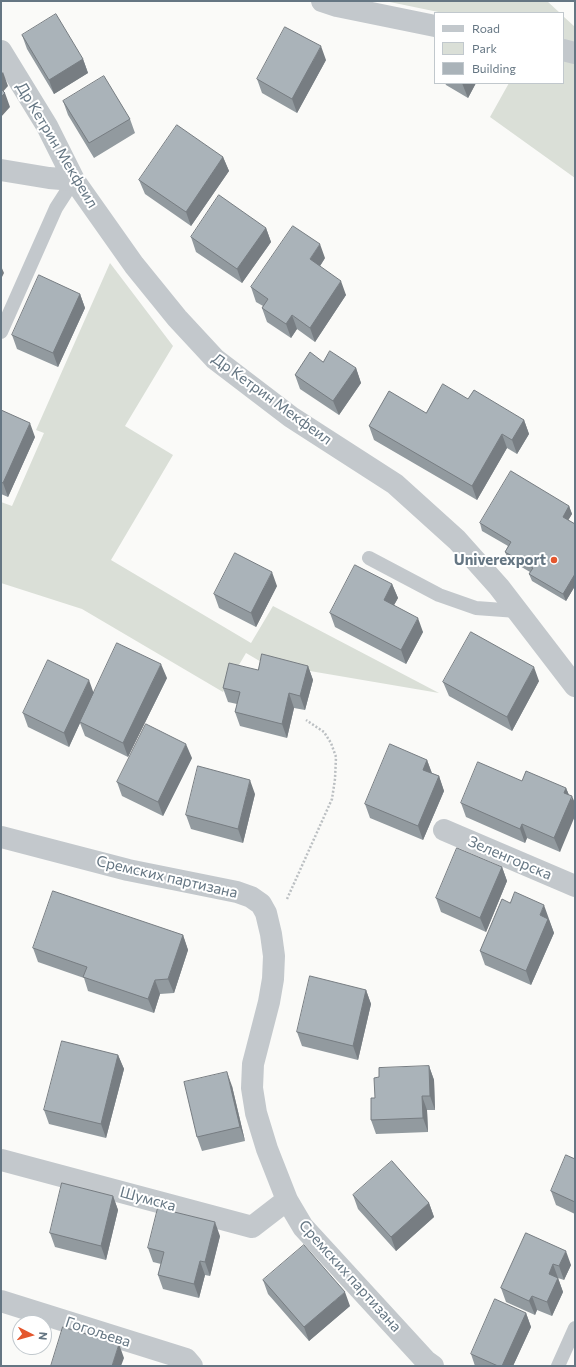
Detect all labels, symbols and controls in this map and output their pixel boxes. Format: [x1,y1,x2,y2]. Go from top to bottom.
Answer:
legend [434,12,564,84]
text: Road [472,21,500,35]
text: Park [472,41,497,55]
text: Building [472,61,516,75]
street label: Др Кетрин Мекфеил [12,79,102,211]
street label: Др Кетрин Мекфеил [209,350,335,448]
place label: Univerexport [454,551,546,569]
marker: Univerexport [549,555,559,565]
street label: Зеленгорска [466,832,554,884]
street label: Сремских партизана [95,852,239,902]
street label: Шумска [118,1183,178,1215]
street label: Сремских партизана [295,1216,405,1336]
street label: Гогољева [63,1313,133,1351]
north arrow [12,1315,52,1355]
text: N [37,1331,50,1341]

